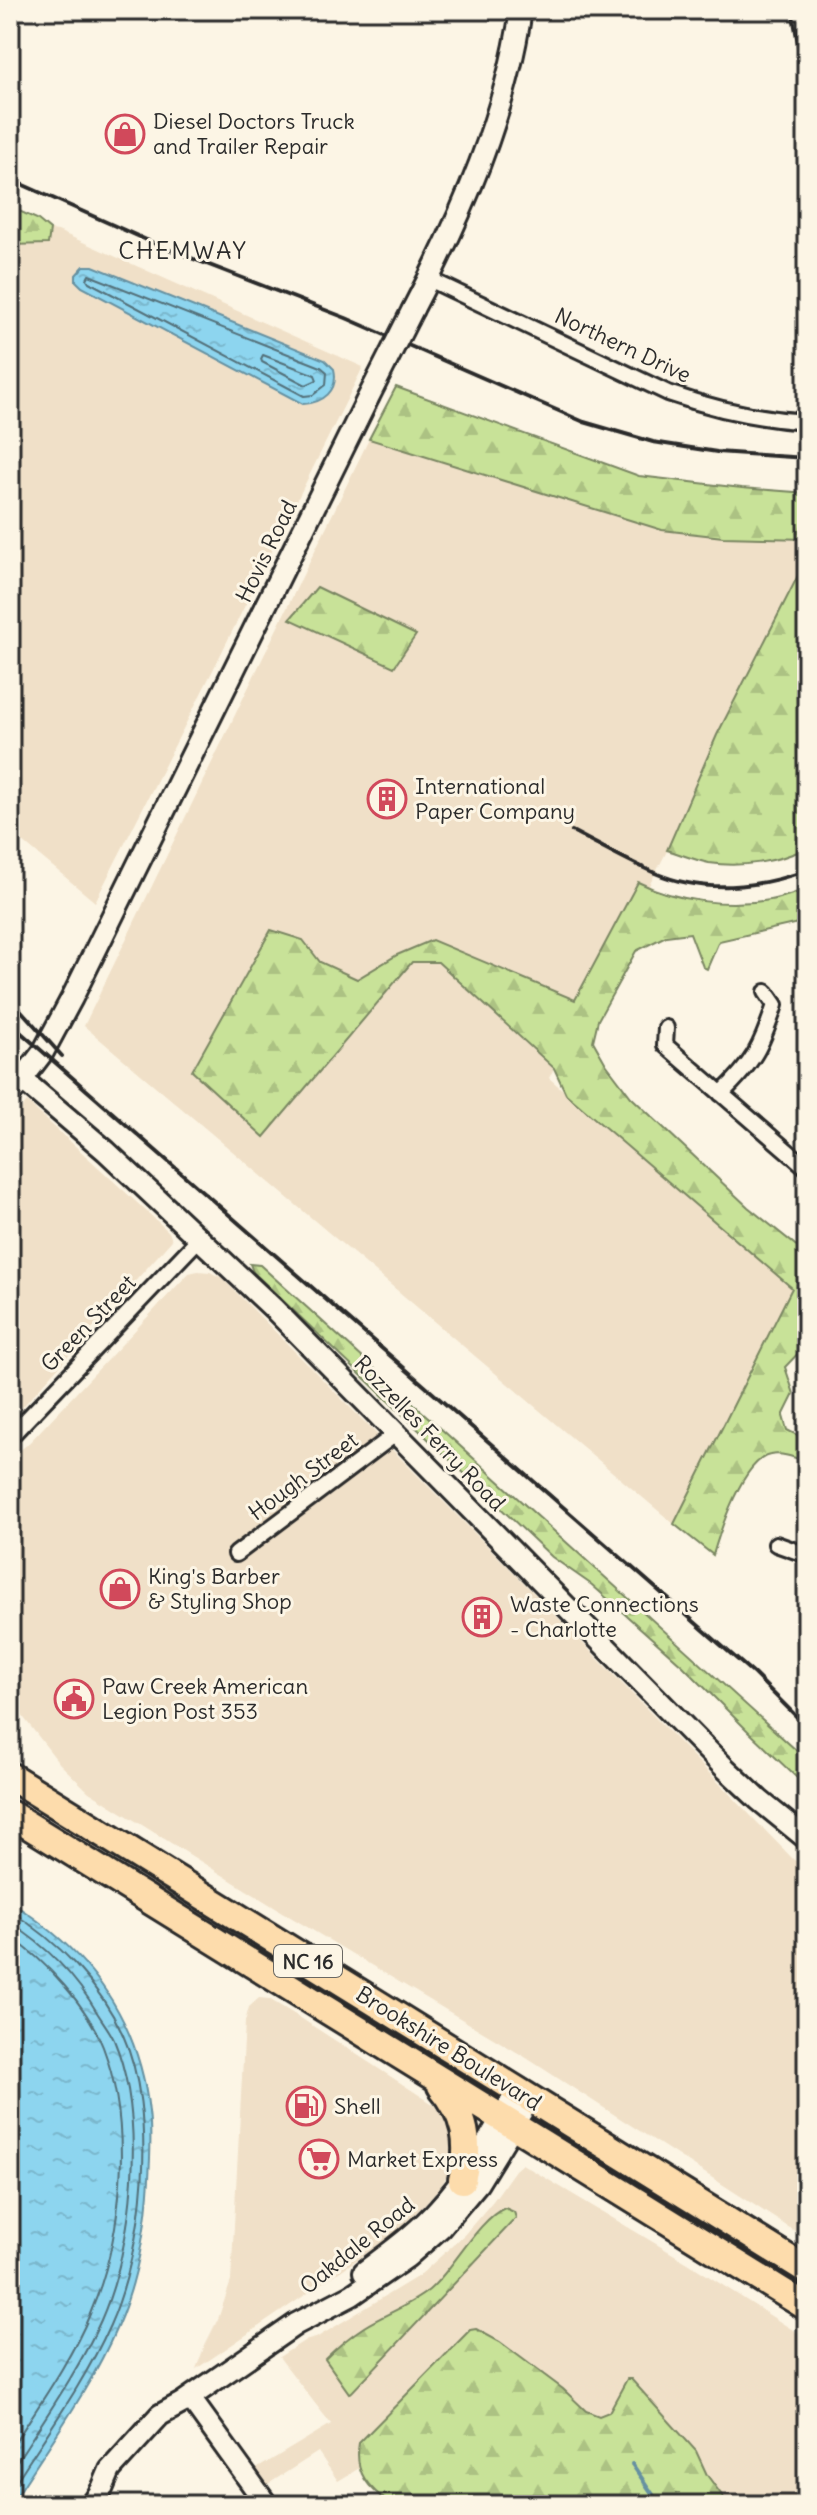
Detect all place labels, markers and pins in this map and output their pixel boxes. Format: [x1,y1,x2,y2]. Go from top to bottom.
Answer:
place label: Diesel Doctors Truck and Trailer Repair [153,107,355,160]
shop icon: Diesel Doctors Truck and Trailer Repair [104,113,146,155]
place label: International Paper Company [415,772,575,825]
building icon: International Paper Company [366,778,408,820]
place label: King's Barber & Styling Shop [148,1562,292,1615]
shop icon: King's Barber & Styling Shop [99,1568,141,1610]
place label: Waste Connections - Charlotte [510,1590,699,1643]
building icon: Waste Connections - Charlotte [461,1596,503,1638]
place label: Paw Creek American Legion Post 353 [102,1672,308,1725]
public building icon: Paw Creek American Legion Post 353 [53,1678,95,1720]
fuel station icon: Shell [285,2085,327,2127]
place label: Shell [334,2092,381,2120]
supermarket icon: Market Express [298,2138,340,2180]
place label: Market Express [347,2145,498,2173]

